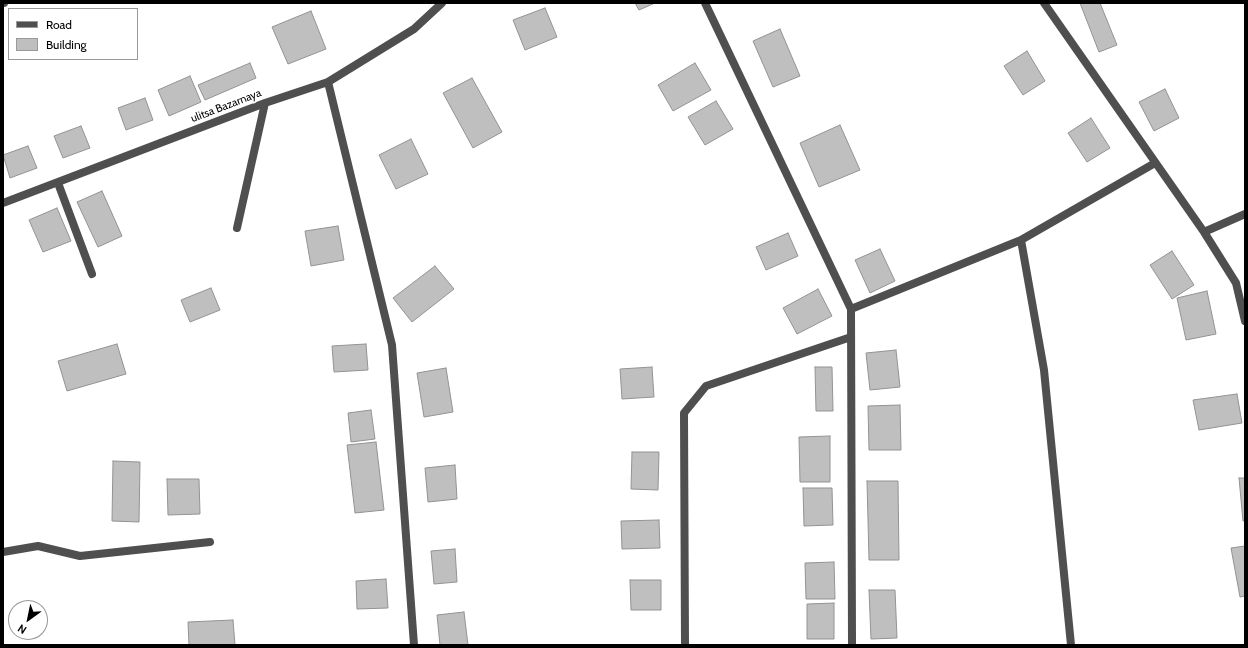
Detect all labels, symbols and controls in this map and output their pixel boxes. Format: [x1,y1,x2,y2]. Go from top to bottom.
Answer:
legend [8,8,138,60]
text: Road [46,17,72,32]
text: Building [46,37,87,52]
street label: ulitsa Bazarnaya [189,86,263,126]
north arrow [8,600,48,640]
text: N [15,621,29,637]

